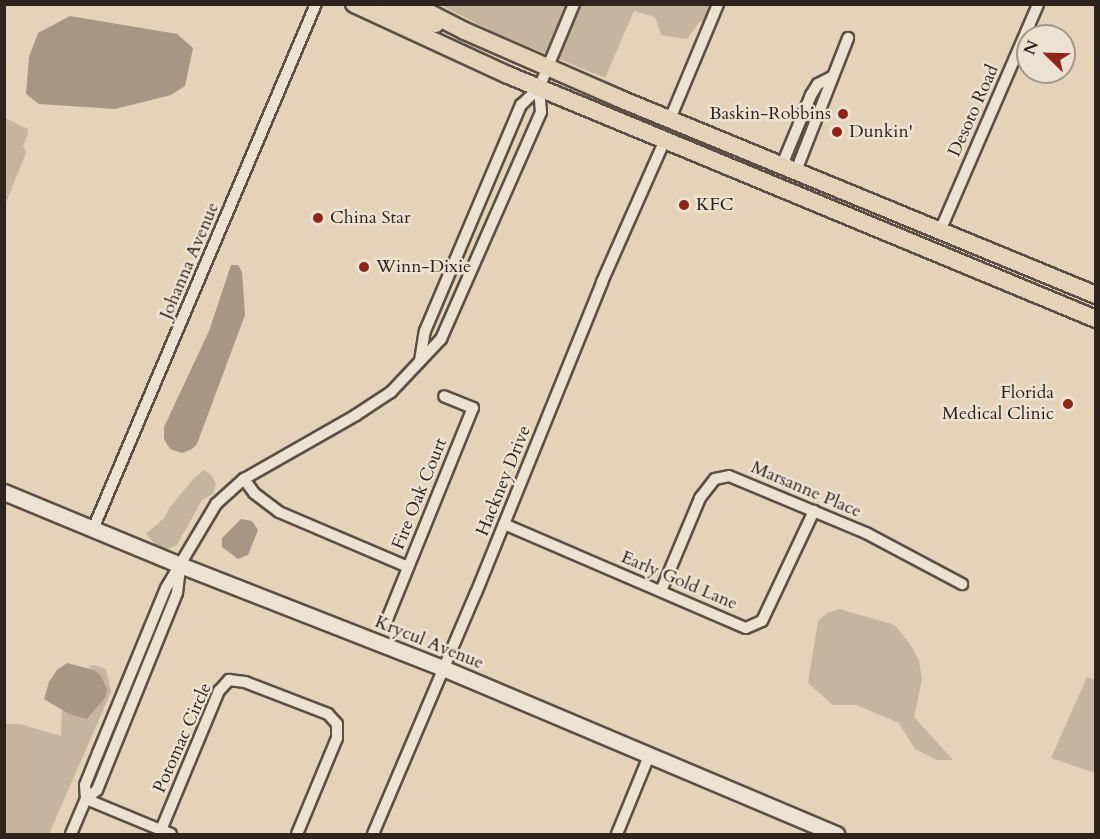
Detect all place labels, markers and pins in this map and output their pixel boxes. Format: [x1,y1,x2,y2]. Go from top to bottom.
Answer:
place label: Baskin-Robbins [709,103,831,125]
marker: Baskin-Robbins [836,107,850,121]
place label: Dunkin' [849,121,913,143]
marker: Dunkin' [830,125,844,139]
place label: KFC [696,194,733,216]
marker: KFC [677,198,691,212]
place label: China Star [330,207,411,229]
marker: China Star [311,211,325,225]
place label: Winn-Dixie [376,256,471,278]
marker: Winn-Dixie [357,260,371,274]
place label: Florida Medical Clinic [942,383,1054,426]
marker: Florida Medical Clinic [1059,395,1077,413]

